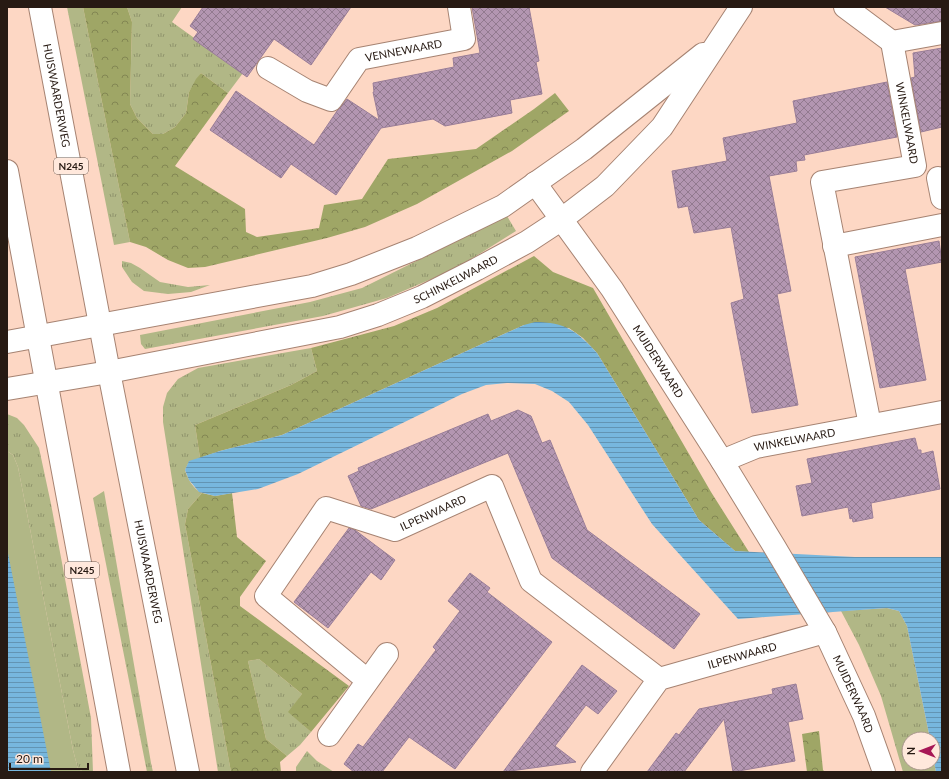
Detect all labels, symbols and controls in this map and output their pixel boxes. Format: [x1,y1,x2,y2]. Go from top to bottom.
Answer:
street label: VENNEWAARD [364,36,443,64]
street label: HUISWAARDERWEG [41,42,73,148]
street label: WINKELWAARD [894,81,921,165]
road number: N245 [54,158,88,174]
street label: SCHINKELWAARD [411,252,500,306]
street label: MUIDERWAARD [631,322,687,400]
street label: WINKELWAARD [753,425,836,453]
street label: ILPENWAARD [398,492,468,533]
street label: HUISWAARDERWEG [132,519,166,625]
road number: N245 [65,562,99,578]
street label: ILPENWAARD [706,639,778,671]
street label: MUIDERWAARD [831,653,877,735]
north arrow [901,731,941,771]
scale bar [10,745,88,771]
text: N [904,747,917,755]
text: 20 m [16,751,43,766]

